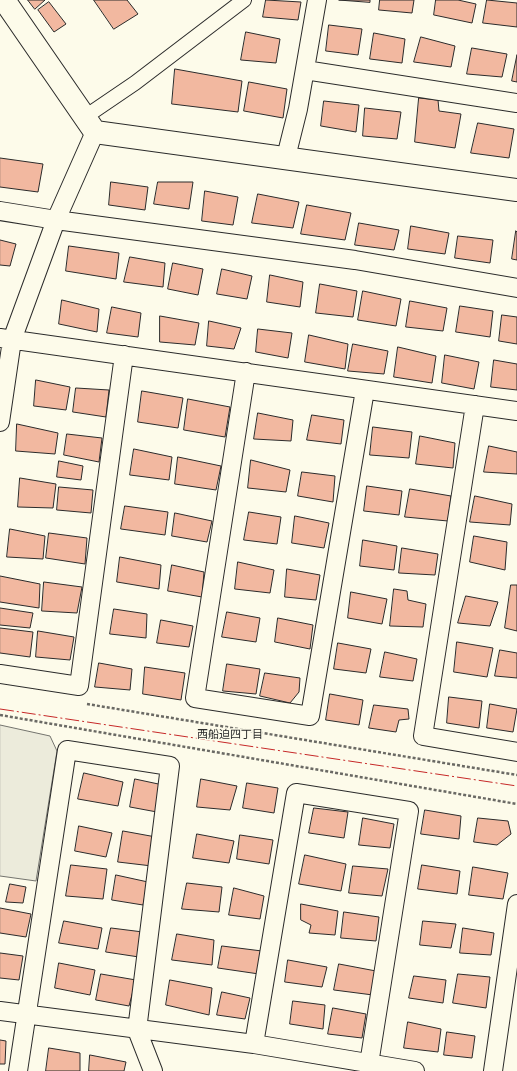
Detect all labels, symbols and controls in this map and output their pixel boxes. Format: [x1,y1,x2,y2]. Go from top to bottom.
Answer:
district label: 西船迫四丁目 [197,728,263,742]

